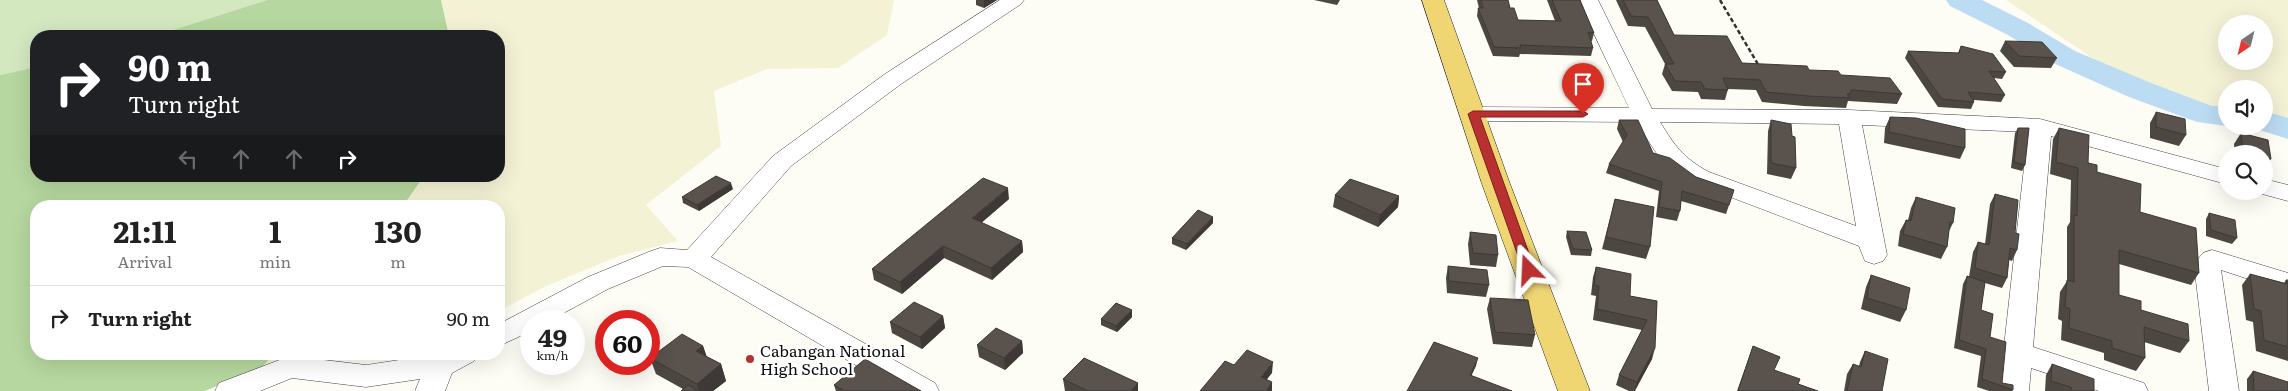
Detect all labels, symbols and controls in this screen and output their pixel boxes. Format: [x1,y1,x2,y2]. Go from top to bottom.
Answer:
north arrow [2218,15,2272,70]
map controls [2218,15,2273,200]
text: 90 m [128,40,212,92]
icon: right [45,50,110,115]
pin [1562,63,1604,114]
icon: arrive [1569,70,1597,98]
button: sound [2218,80,2273,135]
text: Turn right [128,87,240,120]
icon: left [174,145,202,173]
icon: ahead [227,145,255,173]
icon: ahead [280,145,308,173]
icon: right [333,145,361,173]
button: search [2218,145,2273,200]
text: 21:11 [113,208,176,252]
text: 1 [269,208,282,252]
text: 130 [374,208,422,252]
position arrow [1502,243,1554,295]
text: Arrival [117,249,172,273]
text: min [260,249,291,273]
text: m [390,249,406,273]
icon: right [45,304,73,332]
text: Turn right [88,304,192,332]
text: 90 m [447,304,490,332]
speed limit sign: 60 [595,310,660,375]
text: 49 [538,318,567,355]
place label: Cabangan National High School [760,338,905,380]
text: km/h [537,346,568,364]
marker: Cabangan National High School [744,353,756,365]

